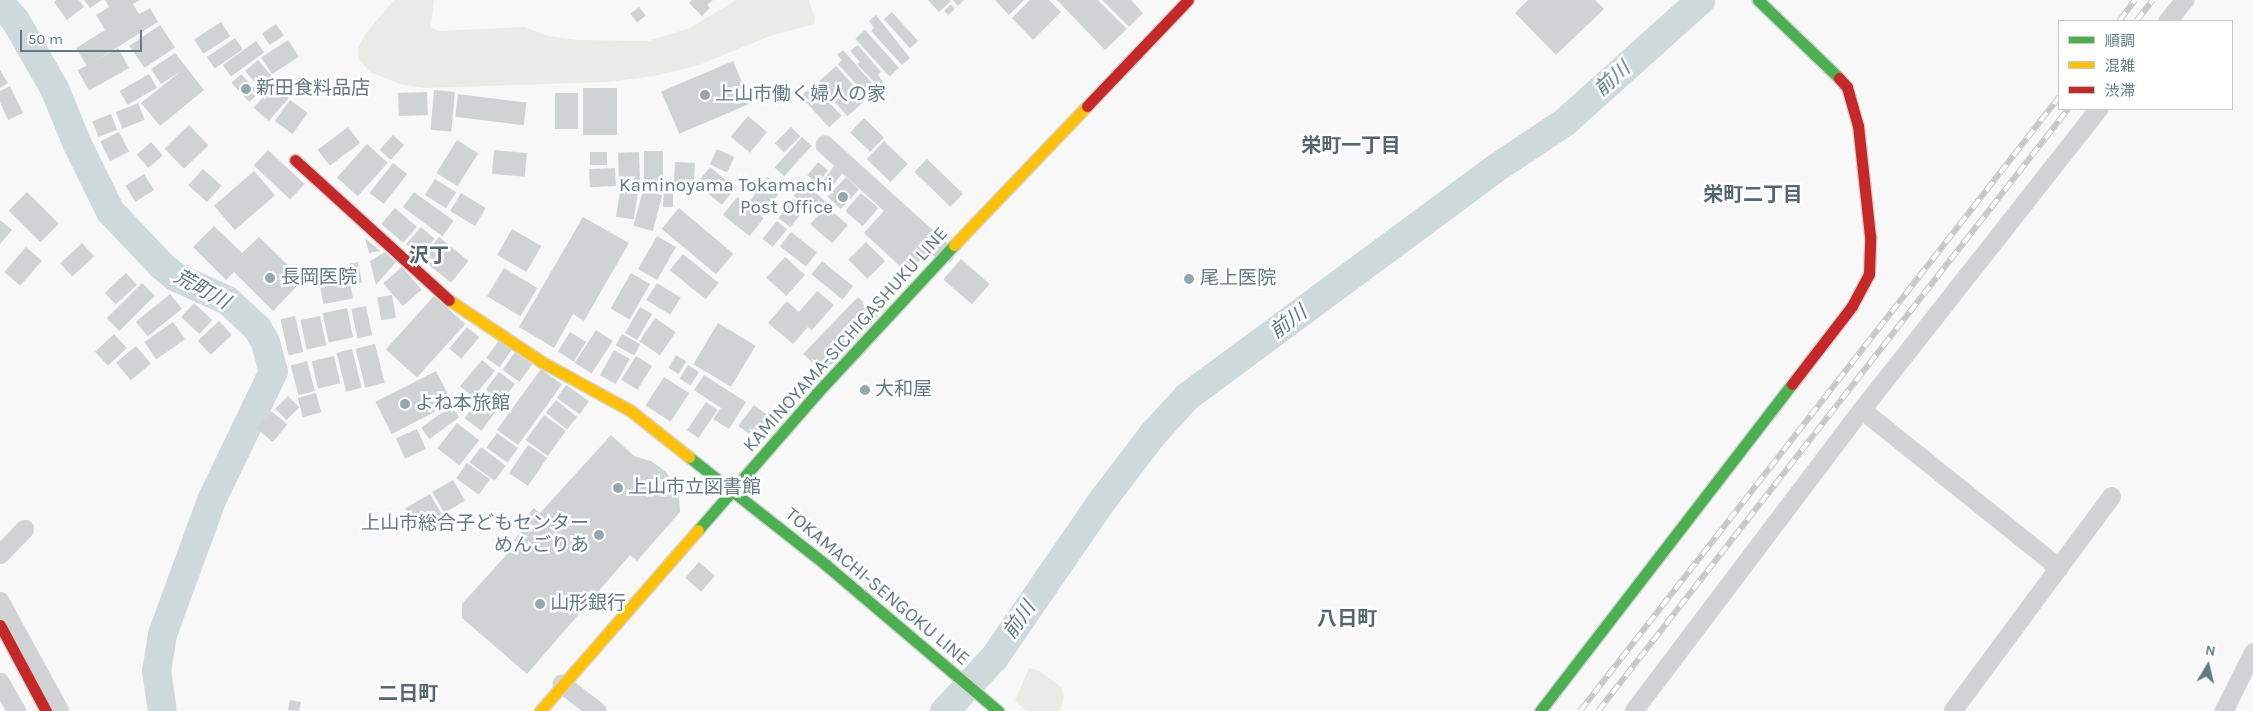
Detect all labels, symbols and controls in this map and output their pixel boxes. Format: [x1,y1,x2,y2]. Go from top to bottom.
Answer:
scale bar [22,20,145,52]
legend [2058,20,2233,110]
text: 50 m [28,30,63,48]
text: 順調 [2105,32,2135,50]
water label: 前川 [1589,57,1635,101]
text: 混雑 [2105,57,2135,75]
place label: 新田食料品店 [256,78,370,100]
text: 渋滞 [2105,82,2135,100]
marker: 新田食料品店 [240,83,252,95]
place label: 上山市働く婦人の家 [715,84,886,106]
marker: 上山市働く婦人の家 [699,89,711,101]
district label: 栄町一丁目 [1301,133,1401,157]
place label: Kaminoyama Tokamachi Post Office [619,175,833,219]
district label: 栄町二丁目 [1703,182,1803,206]
marker: Kaminoyama Tokamachi Post Office [837,191,849,203]
street label: KAMINOYAMA-SICHIGASHUKU LINE [739,223,953,457]
district label: 沢丁 [409,243,449,267]
water label: 荒町川 [170,264,234,314]
place label: 長岡医院 [281,267,357,289]
place label: 尾上医院 [1200,268,1276,290]
marker: 長岡医院 [263,271,277,285]
marker: 尾上医院 [1182,272,1196,286]
water label: 前川 [1265,300,1311,344]
place label: 大和屋 [875,379,932,401]
marker: 大和屋 [859,384,871,396]
place label: よね本旅館 [415,393,510,415]
marker: よね本旅館 [399,398,411,410]
place label: 上山市立図書館 [628,477,761,499]
marker: 上山市立図書館 [612,482,624,494]
street label: TOKAMACHI-SENGOKU LINE [780,503,974,671]
place label: 上山市総合子どもセンター めんごりあ [361,513,589,557]
marker: 上山市総合子どもセンター めんごりあ [593,529,605,541]
place label: 山形銀行 [550,593,626,615]
water label: 前川 [998,597,1040,643]
marker: 山形銀行 [534,598,546,610]
district label: 八日町 [1317,606,1377,630]
north arrow [2183,641,2233,691]
text: N [2204,642,2217,660]
district label: 二日町 [378,681,438,705]

